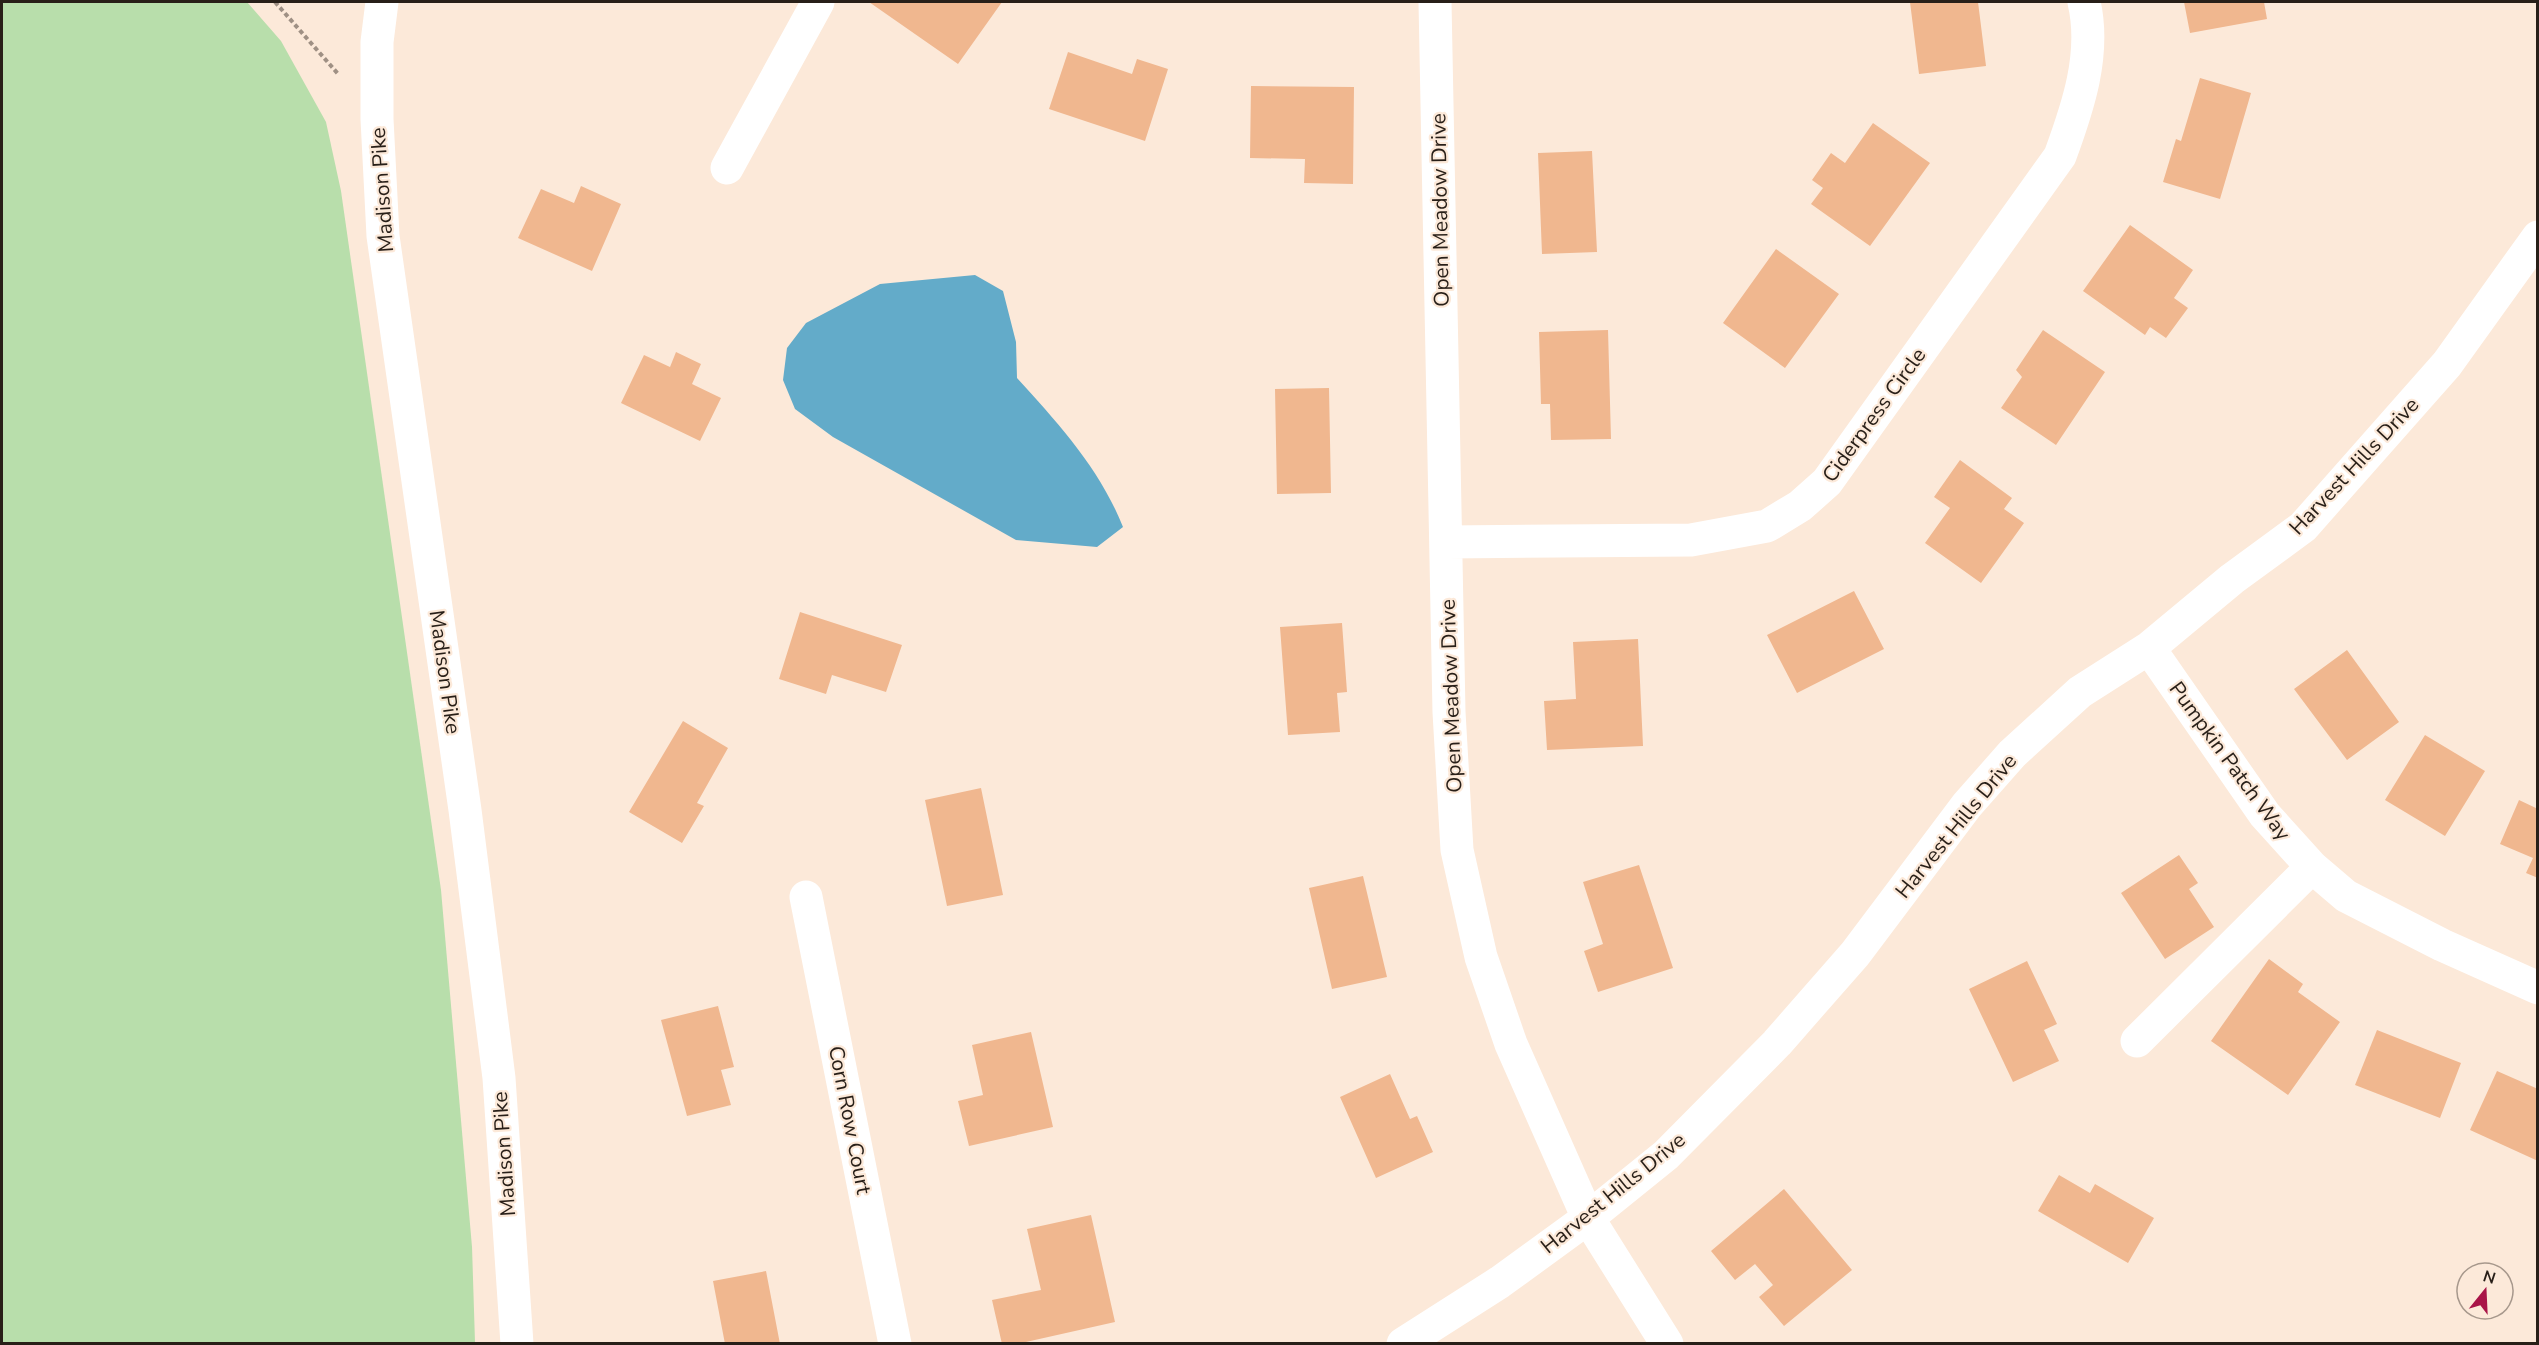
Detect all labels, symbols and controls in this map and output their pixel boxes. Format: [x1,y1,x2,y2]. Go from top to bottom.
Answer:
street label: Open Meadow Drive [1424,113,1456,307]
street label: Madison Pike [364,127,400,253]
street label: Ciderpress Circle [1816,342,1932,488]
street label: Harvest Hills Drive [2283,391,2425,541]
street label: Open Meadow Drive [1434,599,1468,793]
street label: Madison Pike [422,608,468,736]
street label: Pumpkin Patch Way [2163,676,2297,846]
street label: Harvest Hills Drive [1889,748,2023,904]
street label: Corn Row Court [822,1043,878,1197]
street label: Madison Pike [486,1091,522,1217]
street label: Harvest Hills Drive [1535,1126,1691,1260]
north arrow [2455,1261,2515,1321]
text: N [2480,1265,2498,1290]

